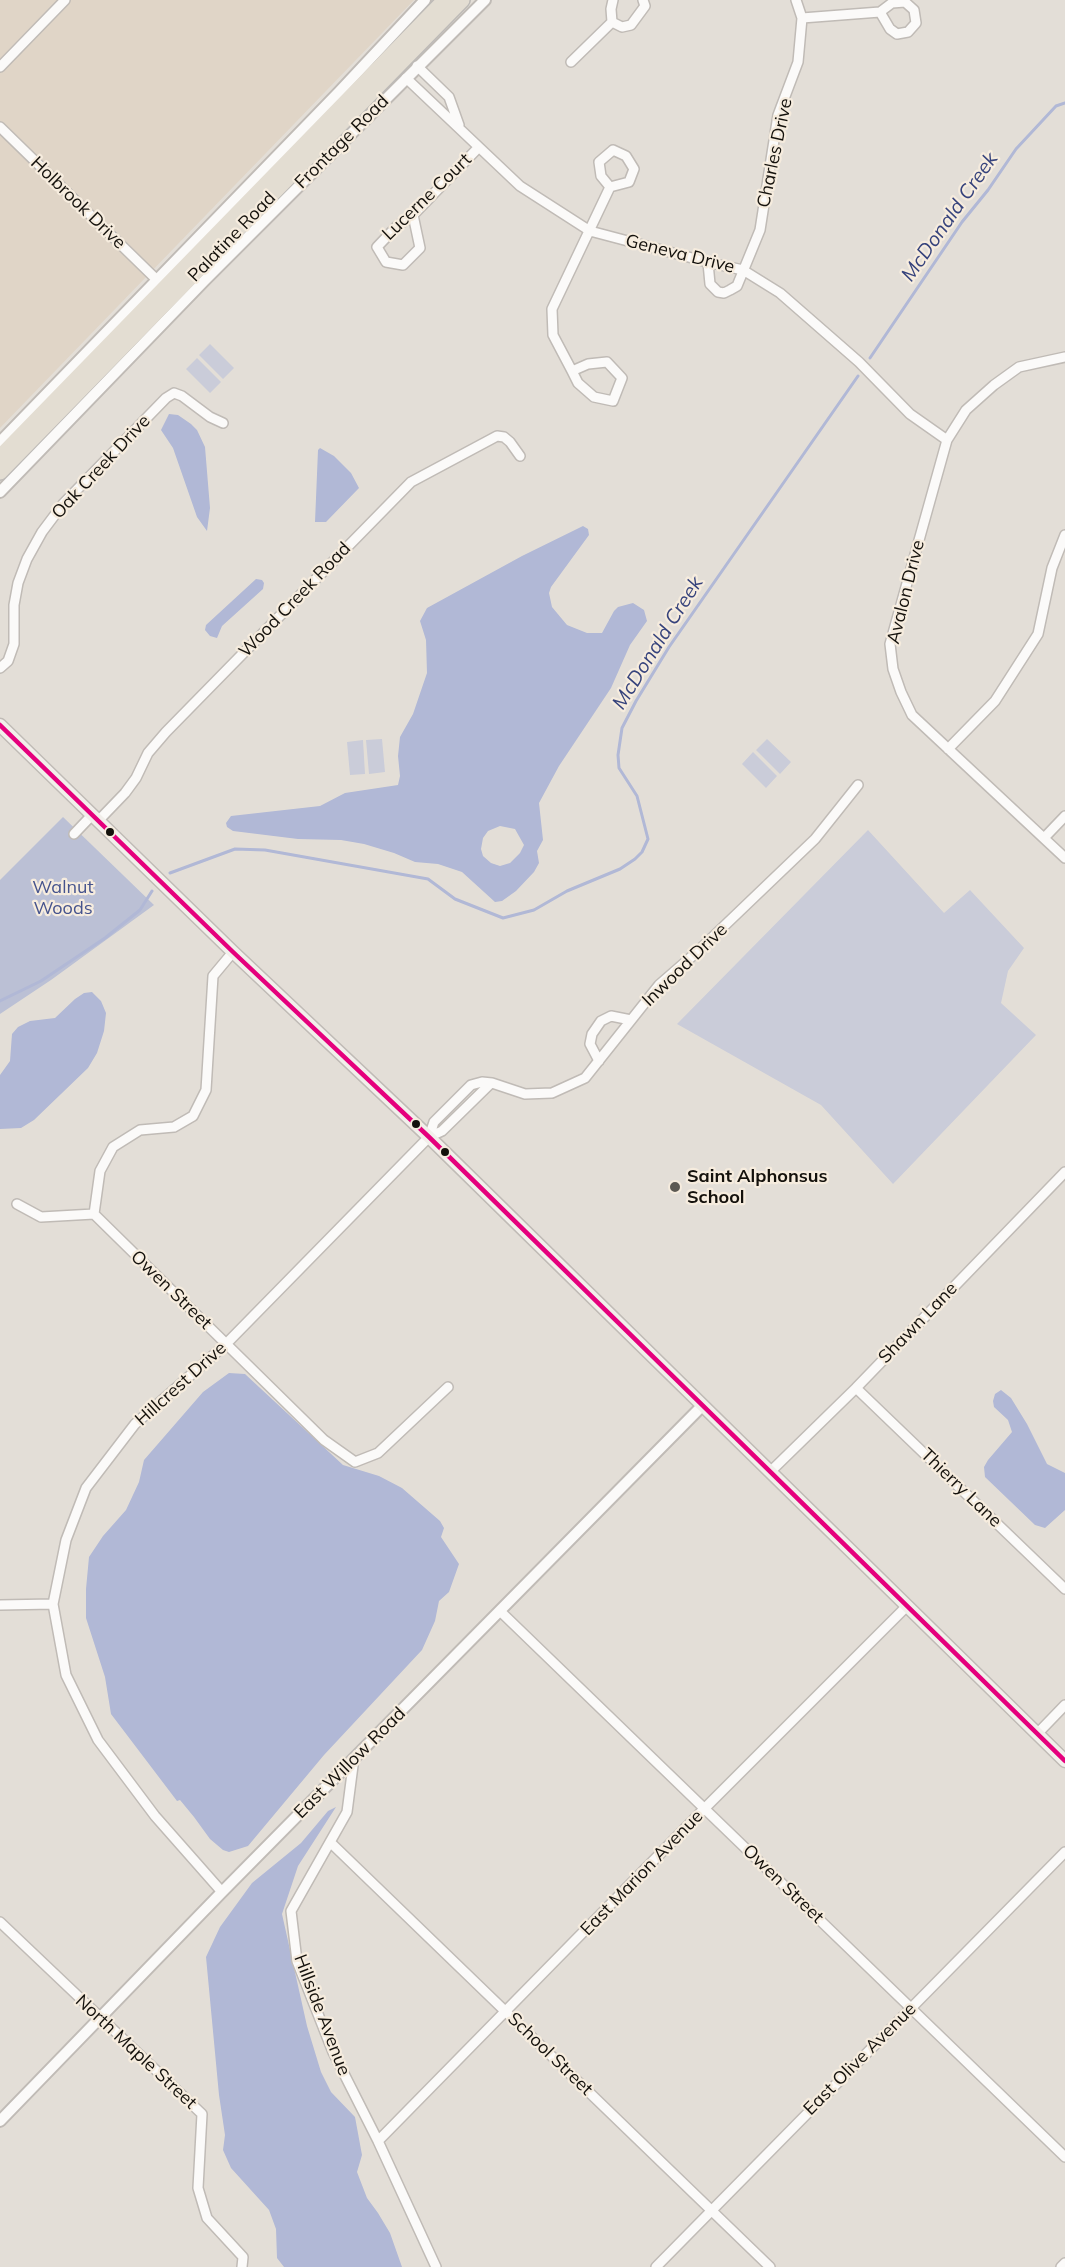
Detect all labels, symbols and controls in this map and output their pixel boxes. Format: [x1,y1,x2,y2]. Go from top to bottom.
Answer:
street label: Frontage Road [291,91,393,193]
street label: Charles Drive [753,96,797,210]
water label: McDonald Creek [897,148,1003,286]
street label: Lucerne Court [378,149,476,245]
street label: Holbrook Drive [26,152,130,254]
street label: Palatine Road [184,187,280,287]
street label: Geneva Drive [623,230,737,278]
street label: Oak Creek Drive [47,410,155,524]
street label: Wood Creek Road [235,538,355,662]
street label: Avalon Drive [883,538,929,646]
water label: McDonald Creek [608,572,708,714]
unlabelled marker [104,826,116,838]
park label: Walnut Woods [32,877,94,920]
street label: Inwood Drive [638,919,732,1011]
unlabelled marker [410,1118,422,1130]
unlabelled marker [439,1146,451,1158]
place label: Saint Alphonsus School [687,1166,828,1208]
marker: Saint Alphonsus School [668,1180,682,1194]
street label: Owen Street [126,1246,216,1334]
street label: Shawn Lane [874,1278,962,1368]
street label: Hillcrest Drive [131,1337,231,1431]
street label: Thierry Lane [916,1444,1006,1532]
street label: East Willow Road [290,1703,410,1823]
street label: East Marion Avenue [576,1806,708,1940]
street label: Owen Street [738,1840,828,1928]
street label: Hillside Avenue [289,1951,355,2079]
street label: North Maple Street [71,1990,201,2114]
street label: East Olive Avenue [799,1998,921,2120]
street label: School Street [503,2008,597,2100]

